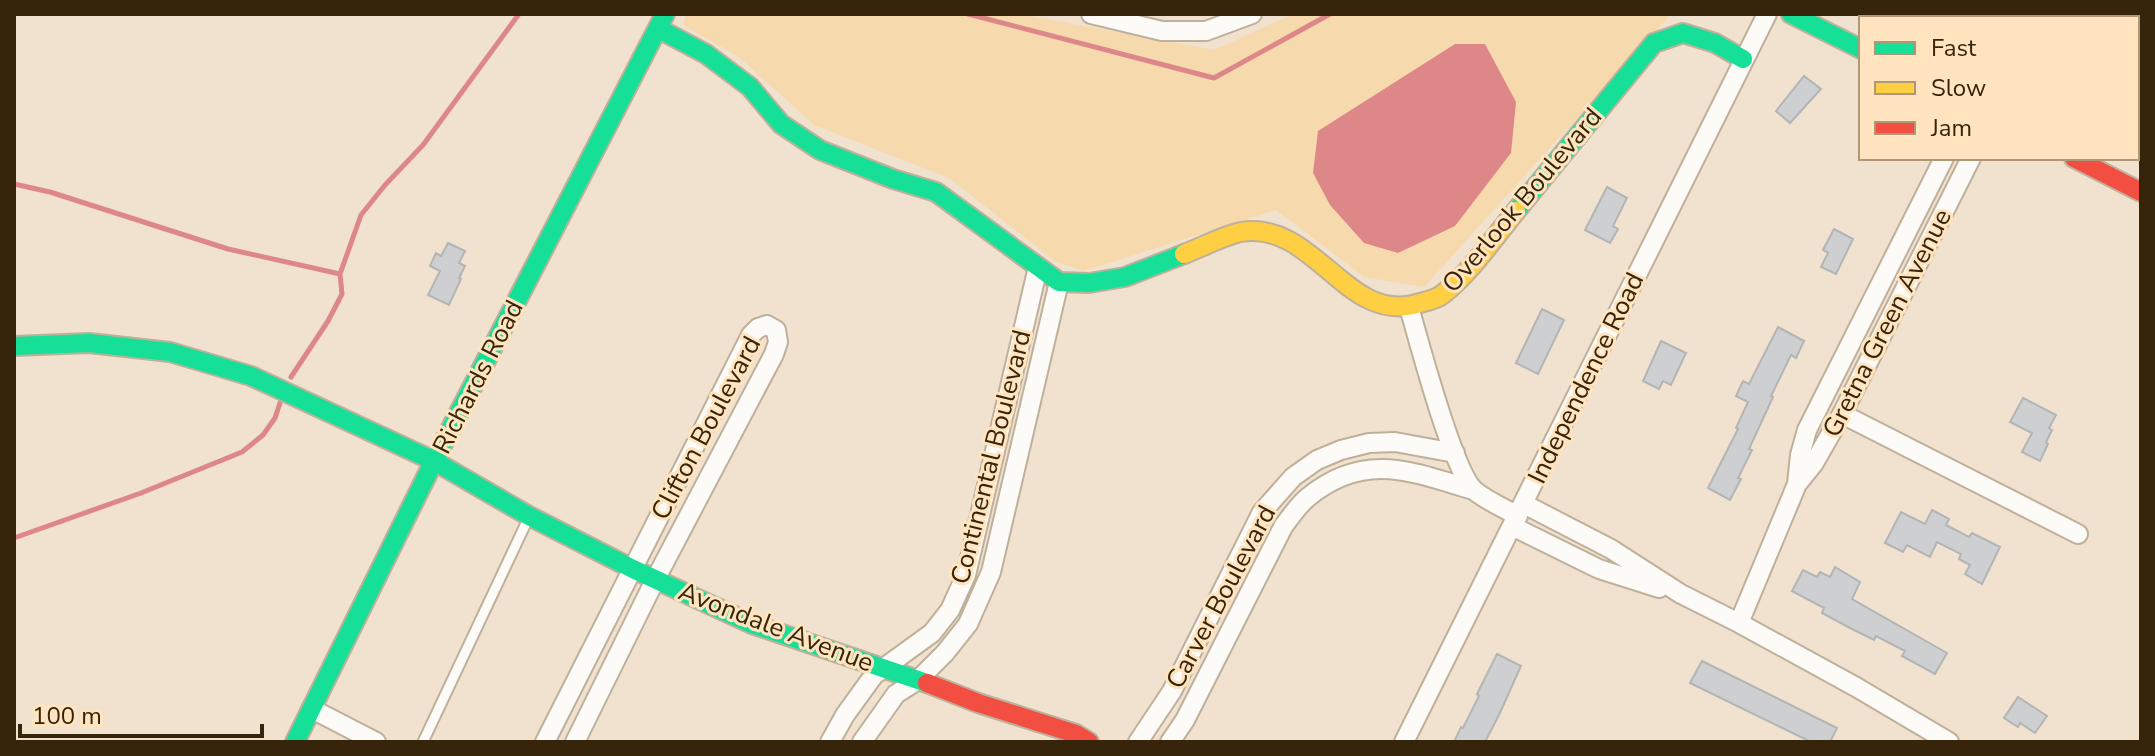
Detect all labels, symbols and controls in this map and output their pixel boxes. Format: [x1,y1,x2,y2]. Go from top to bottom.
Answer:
legend [1859,16,2139,160]
text: Fast [1931,32,1977,64]
text: Slow [1931,72,1986,104]
street label: Overlook Boulevard [1434,100,1610,300]
text: Jam [1930,112,1972,144]
street label: Gretna Green Avenue [1814,203,1960,443]
street label: Independence Road [1520,267,1652,489]
street label: Richards Road [424,294,532,460]
street label: Continental Boulevard [942,326,1040,588]
street label: Clifton Boulevard [643,330,769,526]
street label: Carver Boulevard [1158,499,1284,695]
street label: Avondale Avenue [673,574,879,680]
scale bar [20,688,262,738]
text: 100 m [32,700,102,732]

